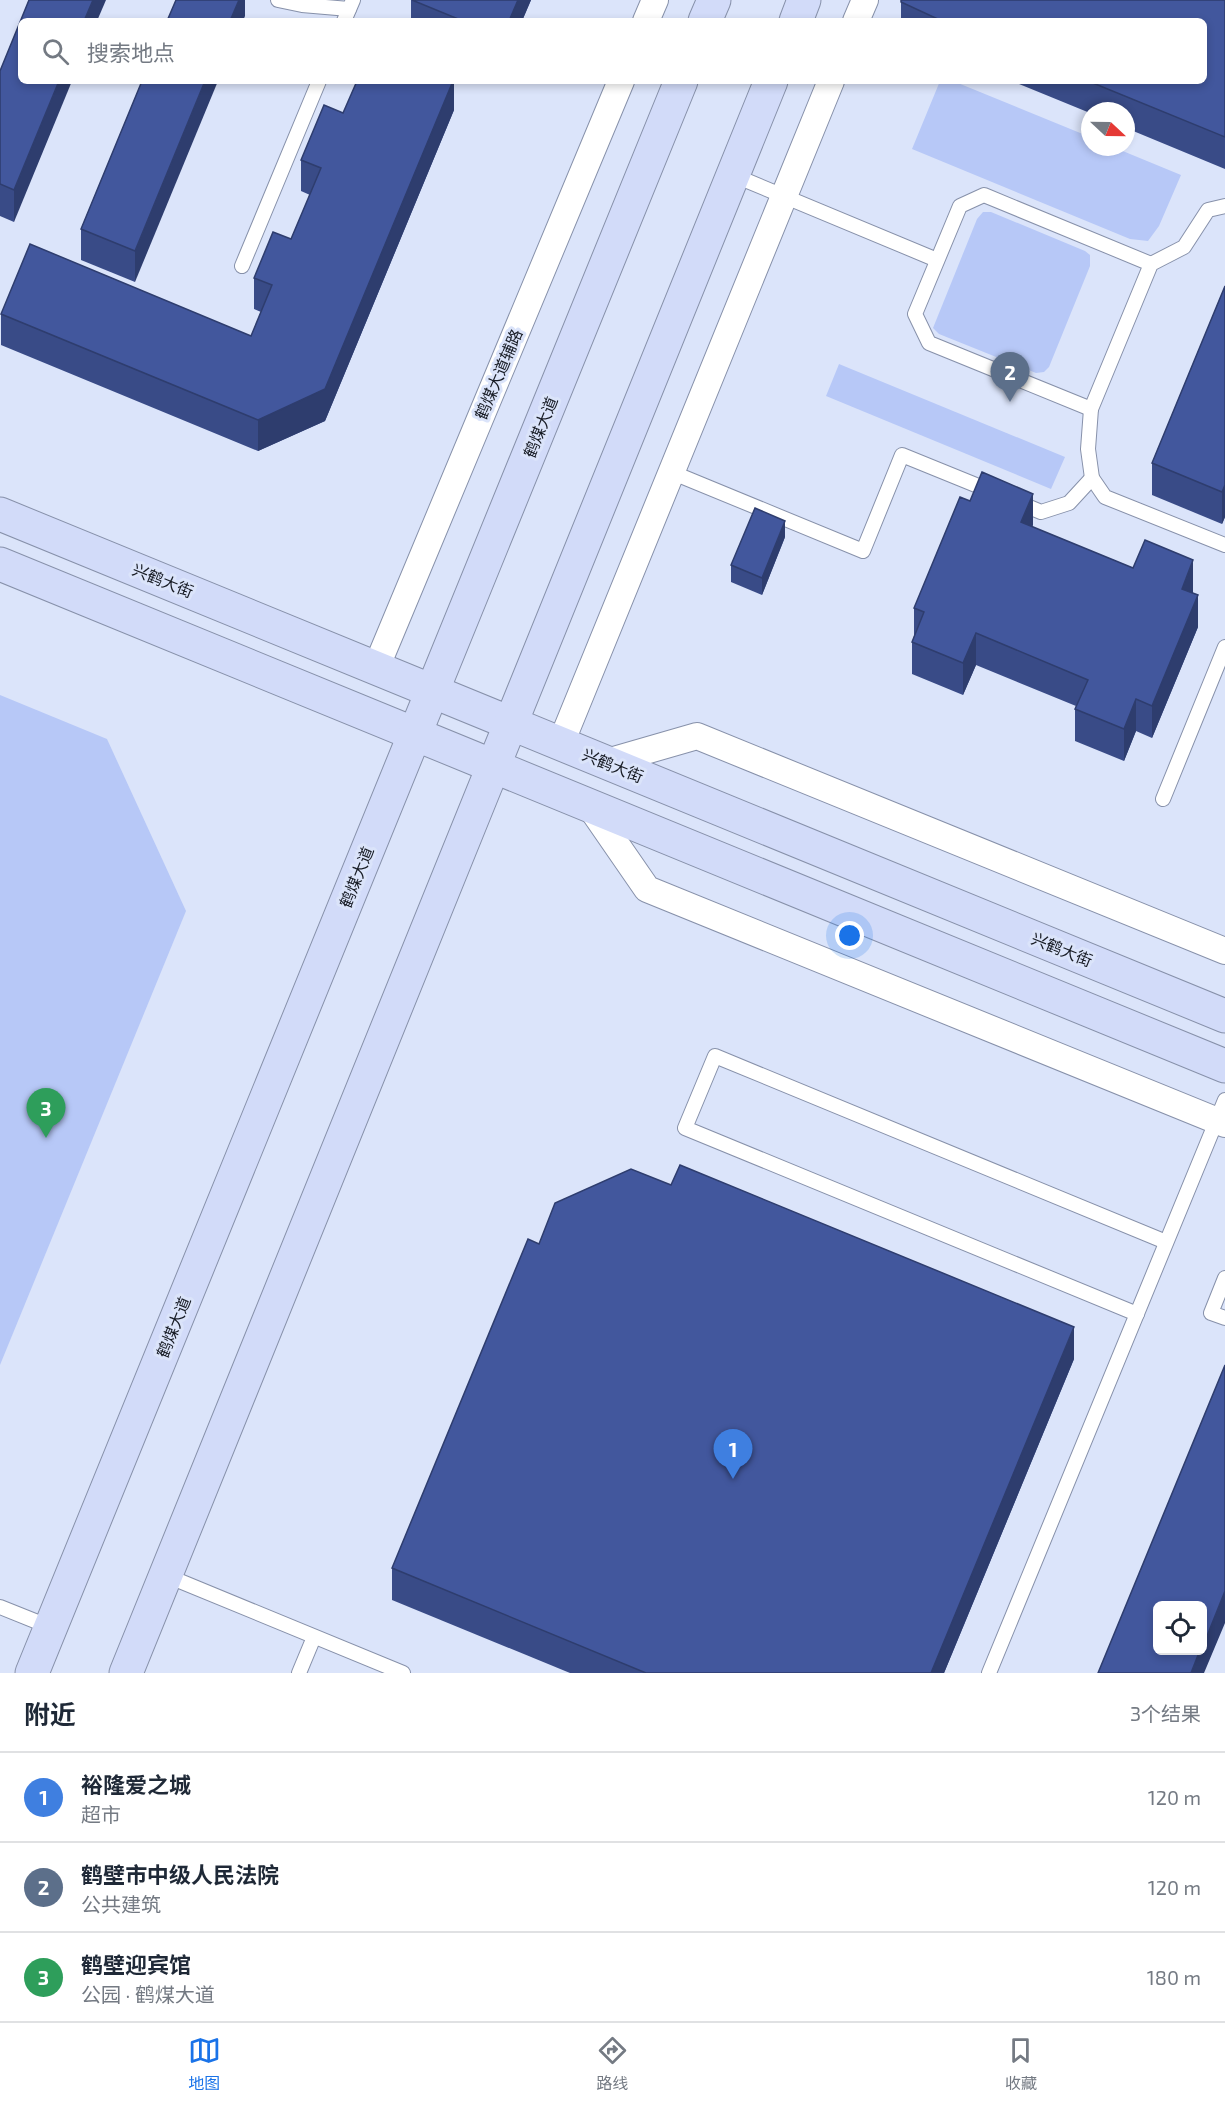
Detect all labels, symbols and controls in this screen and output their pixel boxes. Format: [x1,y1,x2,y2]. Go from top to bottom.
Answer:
search box [18,18,1207,84]
icon: search [39,35,72,68]
text: 搜索地点 [87,39,175,65]
north arrow [1081,102,1135,156]
street label: 鹤煤大道辅路 [470,326,526,422]
pin: 2 [990,352,1030,402]
street label: 鹤煤大道 [519,394,561,460]
street label: 兴鹤大街 [130,559,196,601]
street label: 兴鹤大街 [580,744,646,786]
street label: 鹤煤大道 [335,844,377,910]
your location [835,921,864,950]
street label: 兴鹤大街 [1029,928,1095,970]
pin: 3 [26,1088,66,1138]
street label: 鹤煤大道 [152,1294,194,1360]
pin: 1 [714,1430,752,1479]
map controls [1153,1601,1207,1655]
button: locate [1153,1601,1207,1655]
text: 附近 [24,1698,76,1729]
text: 3个结果 [1130,1701,1201,1725]
text: 裕隆爱之城 [81,1771,191,1797]
text: 1 [39,1785,48,1809]
text: 120 m [1148,1785,1201,1809]
text: 超市 [81,1802,121,1826]
text: 鹤壁市中级人民法院 [81,1861,279,1887]
text: 2 [38,1875,49,1899]
text: 120 m [1148,1875,1201,1899]
text: 公共建筑 [81,1892,161,1916]
text: 鹤壁迎宾馆 [81,1951,191,1977]
text: 3 [38,1965,49,1989]
text: 180 m [1147,1965,1201,1989]
text: 公园 · 鹤煤大道 [81,1982,215,2006]
tab: 地图 [188,2034,221,2094]
tab: 路线 [596,2034,629,2094]
tab: 收藏 [1004,2034,1037,2094]

